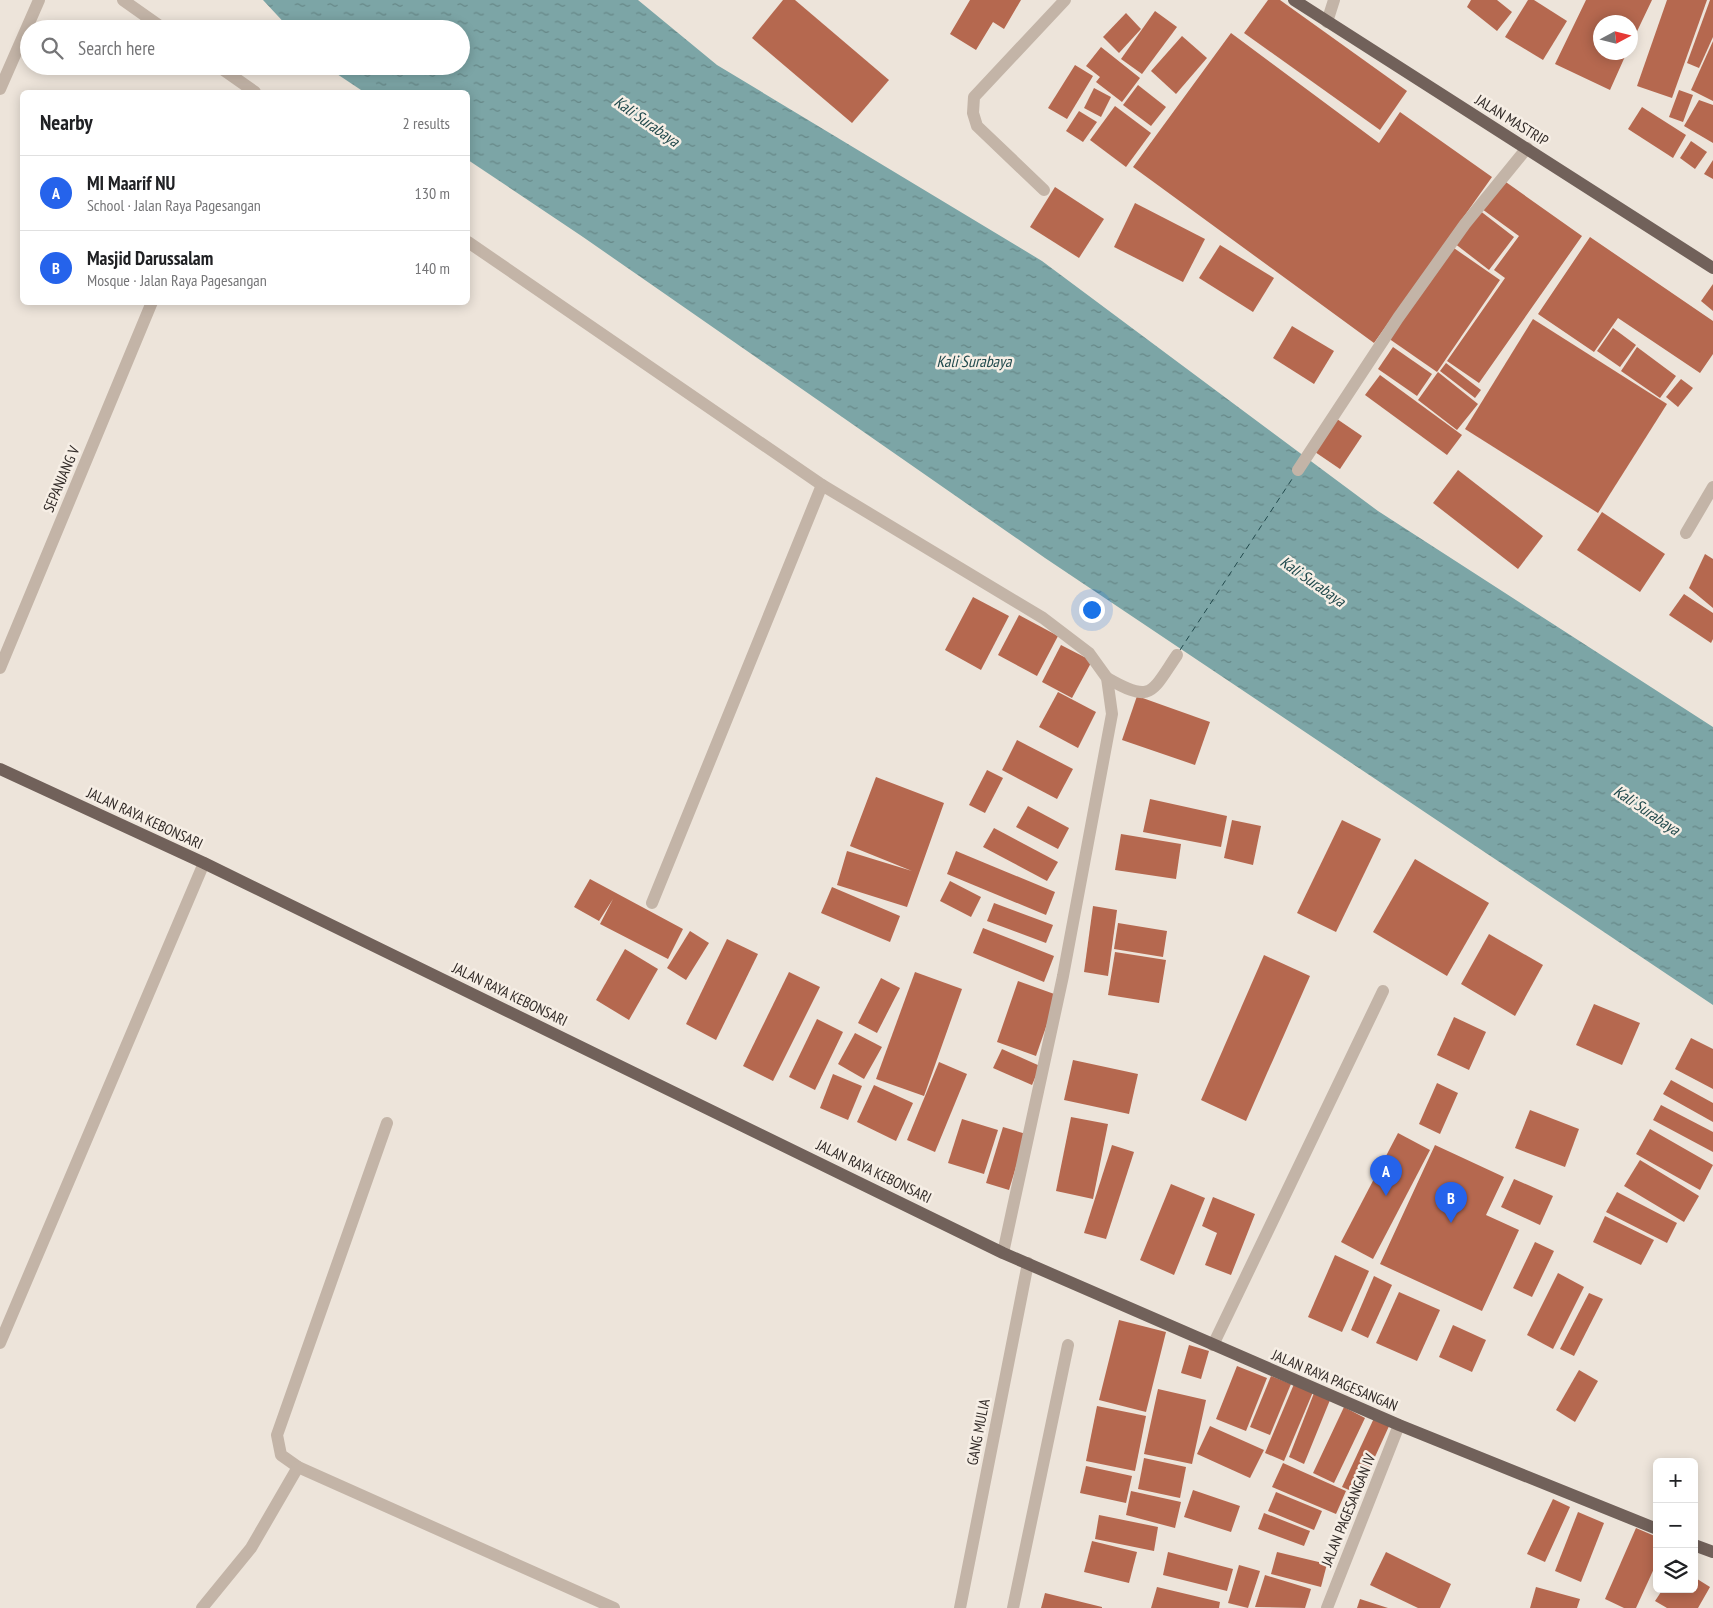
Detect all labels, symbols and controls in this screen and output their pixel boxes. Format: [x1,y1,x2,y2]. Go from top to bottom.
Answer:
north arrow [1593,15,1638,60]
search box [20,20,470,75]
icon: search [38,34,66,62]
text: Search here [78,36,155,60]
street label: JALAN MASTRIP [1471,90,1552,150]
water label: Kali Surabaya [611,91,685,152]
text: Nearby [40,109,93,136]
text: 2 results [403,113,450,133]
text: MI Maarif NU [87,171,175,195]
text: A [52,183,60,203]
text: 130 m [415,183,450,203]
text: School · Jalan Raya Pagesangan [87,195,261,215]
text: Masjid Darussalam [87,246,213,270]
text: B [52,258,60,278]
text: 140 m [415,258,450,278]
text: Mosque · Jalan Raya Pagesangan [87,270,267,290]
water label: Kali Surabaya [937,351,1013,371]
street label: SEPANJANG V [39,443,83,515]
water label: Kali Surabaya [1277,551,1351,612]
your location [1079,597,1105,623]
water label: Kali Surabaya [1610,781,1685,840]
street label: JALAN RAYA KEBONSARI [83,782,206,853]
street label: JALAN RAYA KEBONSARI [448,957,571,1030]
street label: JALAN RAYA KEBONSARI [812,1134,935,1207]
pin: A [1370,1155,1402,1196]
pin: B [1435,1182,1467,1223]
street label: JALAN RAYA PAGESANGAN [1268,1345,1401,1415]
street label: GANG MULIA [962,1396,994,1467]
street label: JALAN PAGESANGAN IV [1316,1451,1379,1570]
map controls [1653,1458,1698,1593]
button: + [1653,1458,1698,1503]
button: − [1653,1503,1698,1548]
button: layers [1653,1548,1698,1593]

